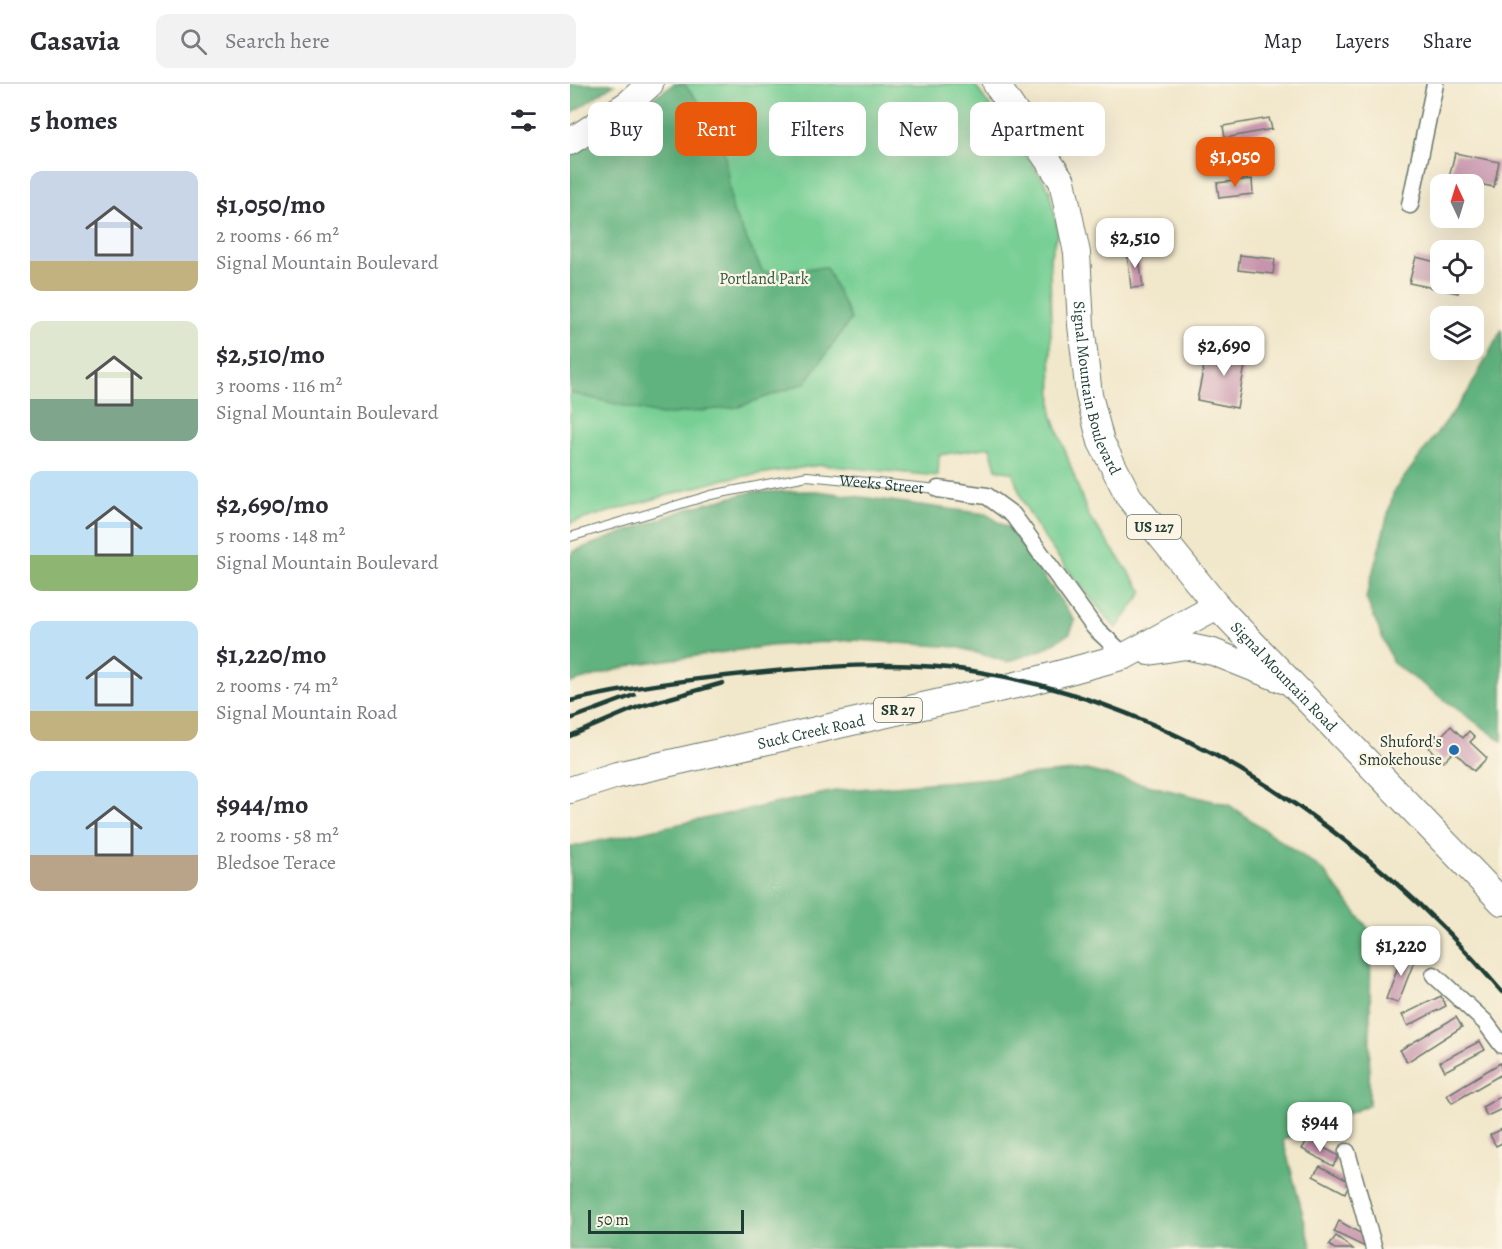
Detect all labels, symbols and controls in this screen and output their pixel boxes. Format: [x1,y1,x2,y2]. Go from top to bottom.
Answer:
search box [156,14,576,68]
text: Casavia [30,22,120,60]
icon: search [177,25,210,58]
text: Search here [225,26,330,56]
text: Map [1263,27,1302,55]
text: Layers [1335,27,1390,55]
text: Share [1423,27,1472,55]
chip: Buy [588,102,663,156]
chip: Rent [675,102,757,156]
chip: Filters [769,102,866,156]
chip: New [878,102,958,156]
chip: Apartment [970,102,1105,156]
text: 5 homes [30,103,118,138]
icon: filters [507,104,540,137]
pin: $1,050 [1186,137,1284,188]
text: $1,050 [1210,143,1260,170]
north arrow [1430,174,1484,228]
map controls [1430,174,1484,360]
text: $1,050/mo [216,187,325,222]
icon: home [78,195,150,267]
pin: $2,510 [1086,218,1184,269]
text: 2 rooms · 66 m² [216,222,339,249]
text: $2,510 [1110,224,1160,251]
button: locate [1430,240,1484,294]
text: Signal Mountain Boulevard [216,249,438,276]
park label: Portland Park [719,268,809,290]
street label: Signal Mountain Boulevard [1068,300,1126,479]
button: layers [1430,306,1484,360]
pin: $2,690 [1175,326,1273,377]
text: $2,690 [1197,332,1251,359]
text: $2,510/mo [216,337,325,372]
icon: home [78,345,150,417]
text: 3 rooms · 116 m² [216,372,342,399]
text: Signal Mountain Boulevard [216,399,438,426]
street label: Weeks Street [837,469,925,500]
text: $2,690/mo [216,487,329,522]
icon: home [78,495,150,567]
road number: US 127 [1127,515,1181,539]
text: 5 rooms · 148 m² [216,522,345,549]
text: Signal Mountain Boulevard [216,549,438,576]
street label: Signal Mountain Road [1225,617,1342,737]
text: $1,220/mo [216,637,326,672]
icon: home [78,645,150,717]
text: 2 rooms · 74 m² [216,672,338,699]
road number: SR 27 [874,698,922,722]
text: Signal Mountain Road [216,699,398,726]
street label: Suck Creek Road [755,709,867,755]
place label: Shuford's Smokehouse [1359,731,1442,771]
marker: Shuford's Smokehouse [1447,743,1461,757]
text: $944/mo [216,787,308,822]
icon: home [78,795,150,867]
text: 2 rooms · 58 m² [216,822,339,849]
text: Bledsoe Terace [216,849,336,876]
pin: $1,220 [1352,926,1450,977]
text: $1,220 [1375,932,1427,959]
pin: $944 [1284,1102,1356,1153]
text: $944 [1301,1108,1339,1135]
scale bar [588,1207,744,1234]
text: 50 m [597,1209,629,1231]

